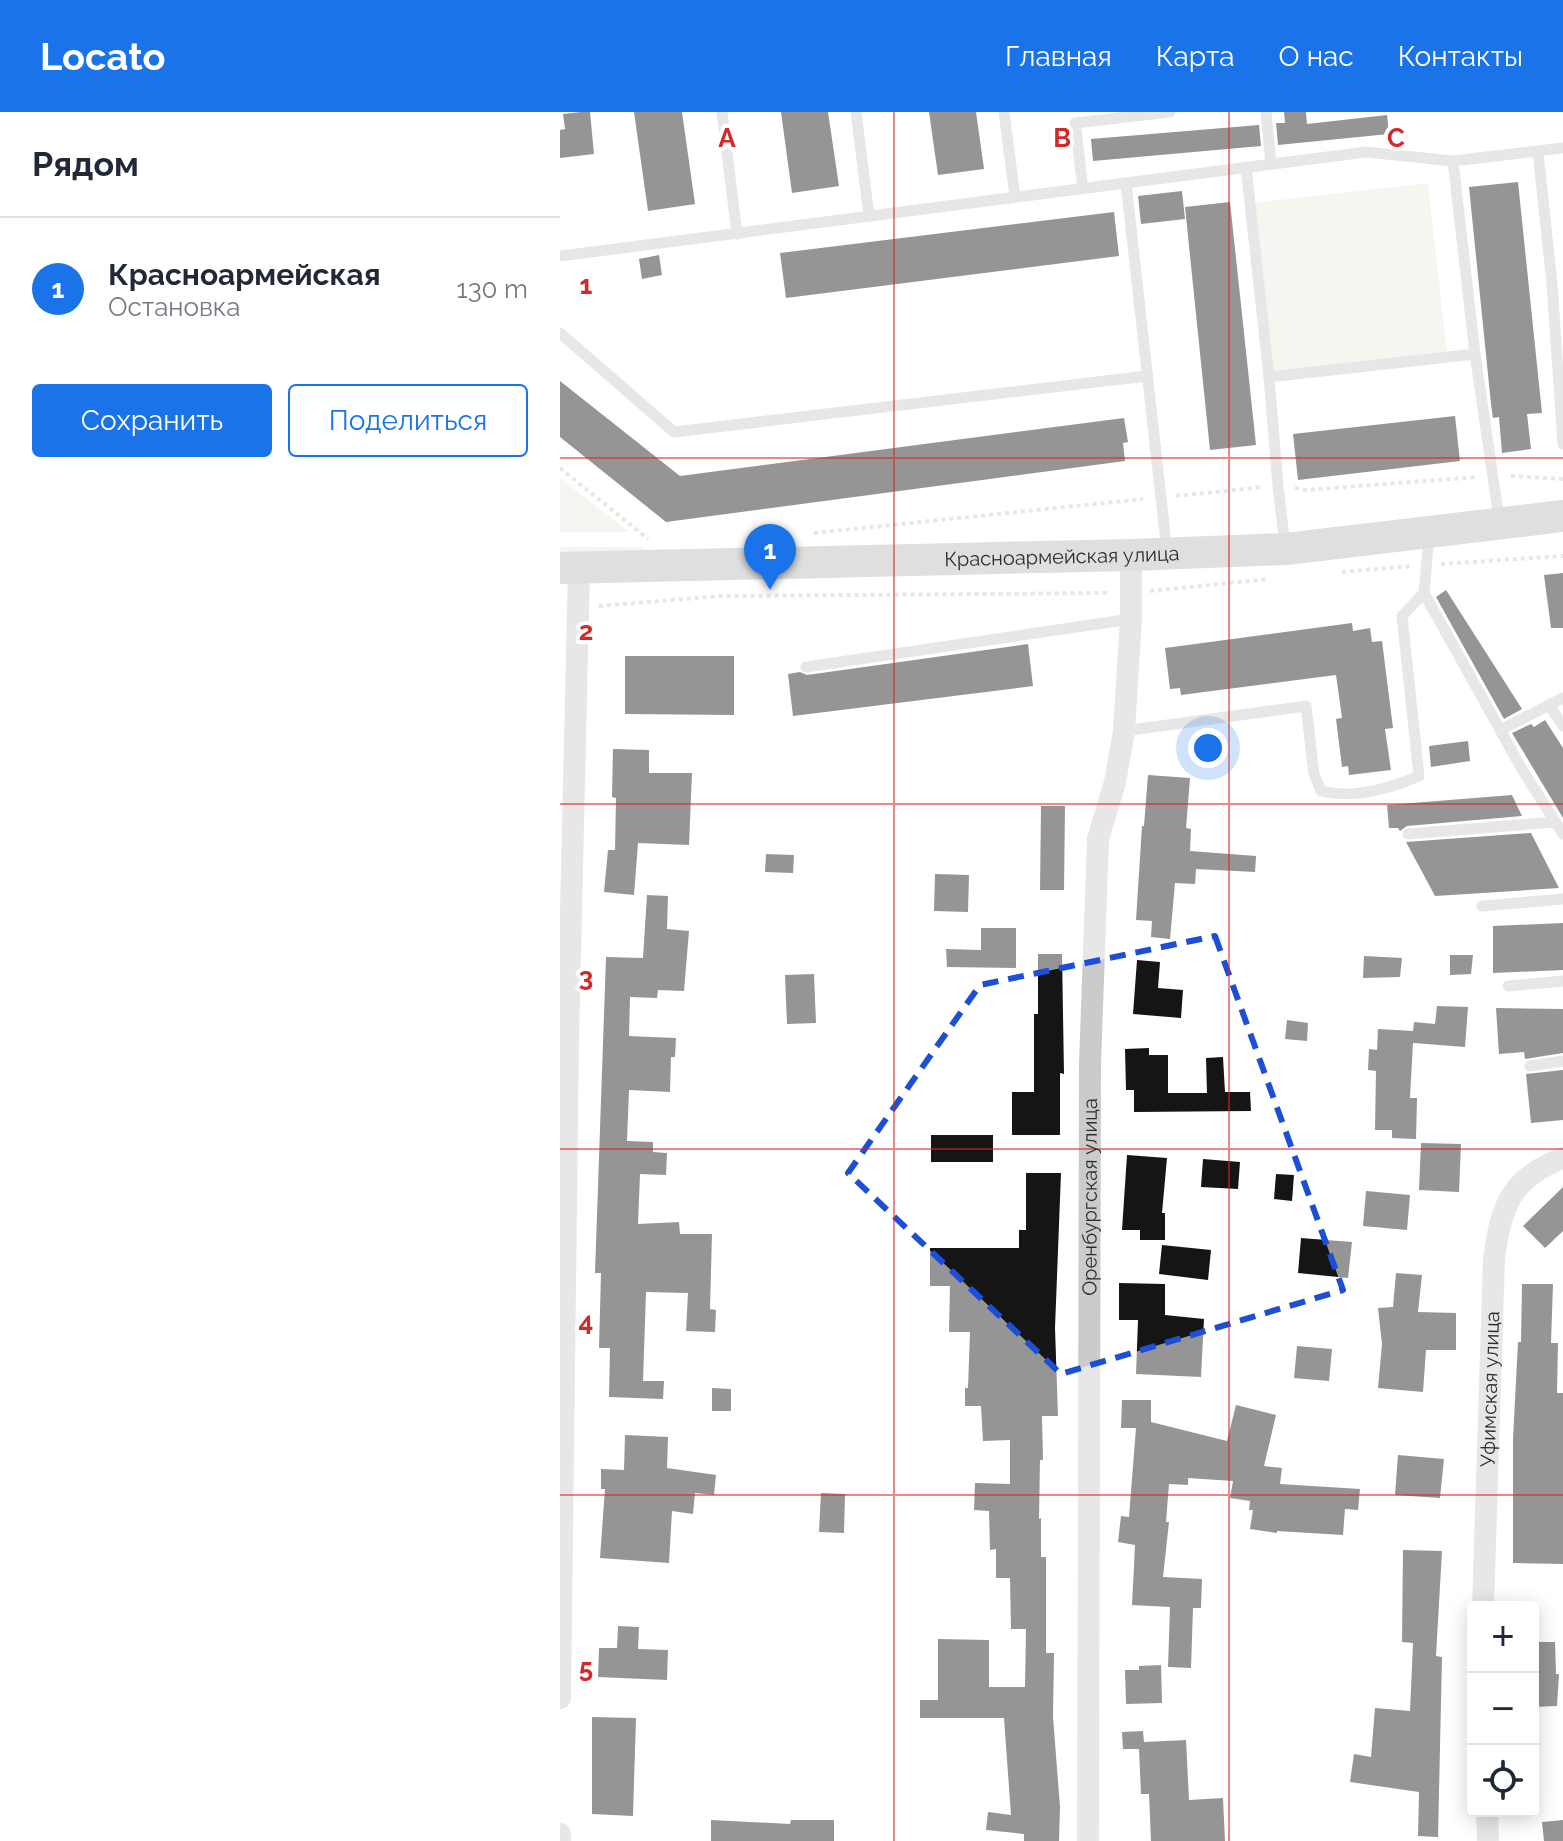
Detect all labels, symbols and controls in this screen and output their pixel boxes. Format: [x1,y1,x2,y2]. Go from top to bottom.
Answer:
text: Locato [40,34,166,79]
text: Главная [1005,40,1112,73]
text: Карта [1156,40,1235,73]
text: О нас [1279,40,1354,73]
text: Контакты [1398,40,1523,73]
text: A [718,123,736,153]
text: B [1053,123,1071,153]
text: C [1387,123,1405,153]
text: Рядом [32,144,139,184]
text: Красноармейская [108,257,381,292]
text: 1 [580,270,593,300]
text: 1 [52,274,64,304]
text: 130 m [457,274,528,304]
text: Остановка [108,292,240,322]
button: Сохранить [32,384,272,457]
button: Поделиться [288,384,528,457]
pin: 1 [744,524,796,590]
street label: Красноармейская улица [944,541,1180,571]
text: 2 [579,616,593,646]
your location [1188,728,1228,768]
text: 3 [579,962,593,992]
street label: Оренбургская улица [1077,1098,1102,1296]
text: 4 [579,1307,593,1337]
street label: Уфимская улица [1475,1311,1504,1467]
map controls [1467,1601,1539,1817]
button: + [1467,1601,1539,1673]
text: 5 [579,1653,593,1683]
button: − [1467,1673,1539,1745]
button: locate [1467,1745,1539,1817]

